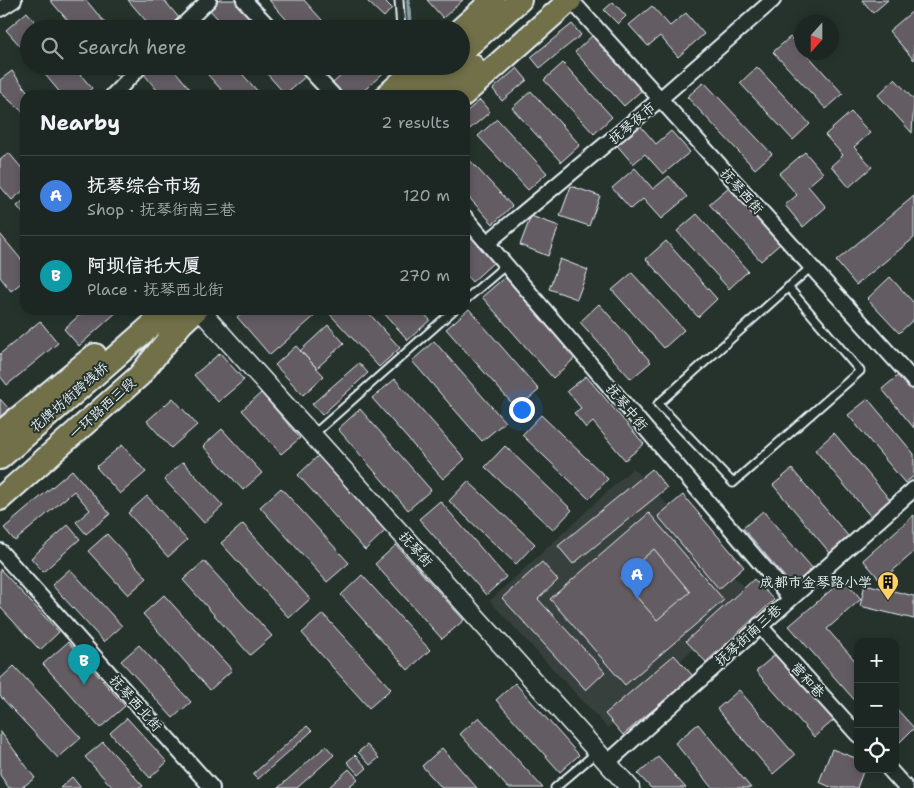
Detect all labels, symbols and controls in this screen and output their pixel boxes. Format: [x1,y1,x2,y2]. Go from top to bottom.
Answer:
north arrow [794,15,839,60]
search box [20,20,470,75]
icon: search [38,34,66,62]
text: Search here [78,35,187,60]
street label: 抚琴夜市 [605,98,659,148]
text: Nearby [40,109,120,137]
text: 2 results [381,112,450,133]
street label: 抚琴西街 [717,164,767,218]
text: 抚琴综合市场 [87,173,201,198]
text: A [50,185,62,206]
text: 120 m [403,185,450,206]
text: Shop · 抚琴街南三巷 [87,199,236,220]
text: 阿坝信托大厦 [87,253,201,278]
text: B [51,265,61,286]
text: 270 m [399,265,450,286]
text: Place · 抚琴西北街 [87,279,223,300]
street label: 花牌坊街跨线桥 [26,358,112,436]
street label: 一环路西三段 [65,373,139,443]
street label: 抚琴中街 [602,380,652,434]
your location [509,397,535,423]
street label: 抚琴街 [395,527,437,571]
pin: A [621,558,653,599]
building icon: 成都市金琴路小学 [876,570,900,601]
place label: 成都市金琴路小学 [760,573,872,591]
street label: 抚琴街南三巷 [711,600,786,670]
map controls [854,638,899,773]
button: + [854,638,899,683]
pin: B [68,644,100,685]
street label: 营和巷 [787,658,829,702]
street label: 抚琴西北街 [106,671,166,735]
button: − [854,683,899,728]
button: locate [854,728,899,773]

